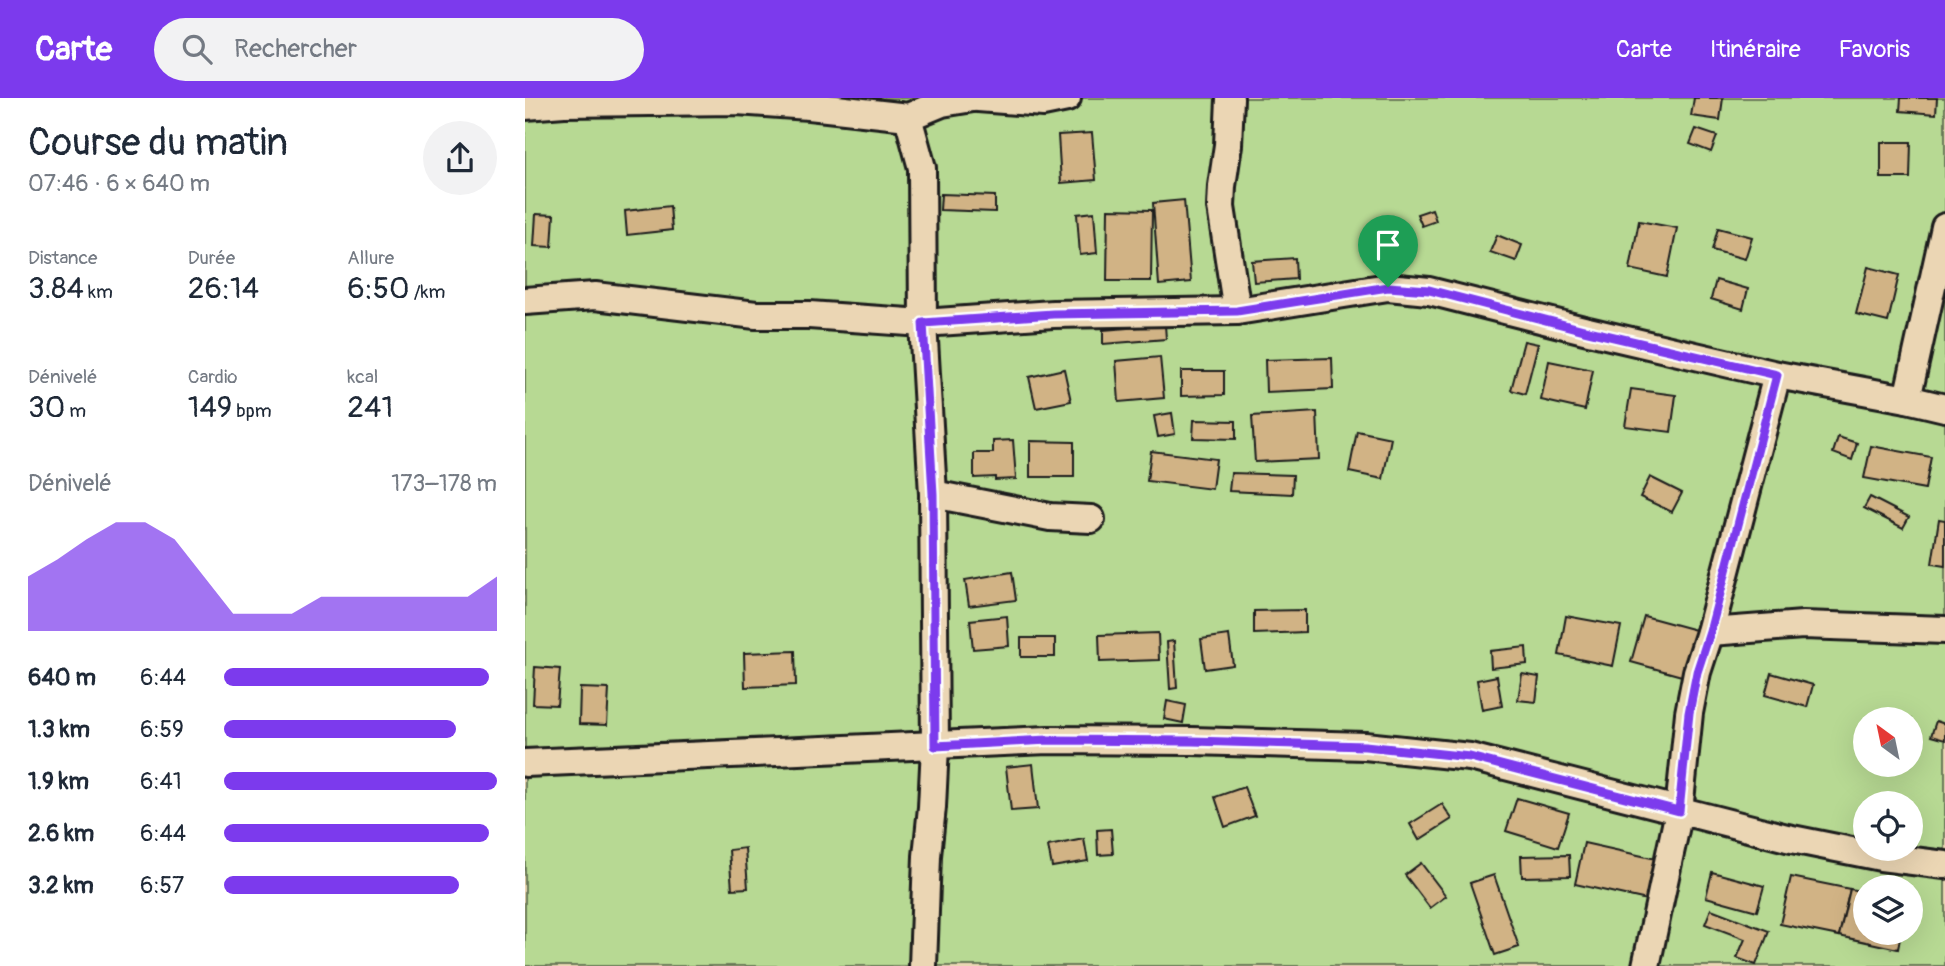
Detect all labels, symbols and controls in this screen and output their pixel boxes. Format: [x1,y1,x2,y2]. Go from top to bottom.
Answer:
search box [154,18,644,81]
text: Carte [35,29,112,70]
icon: search [178,30,216,68]
text: Rechercher [234,33,357,65]
text: Carte [1616,35,1672,64]
text: Itinéraire [1710,35,1801,64]
text: Favoris [1839,35,1910,64]
text: Course du matin [28,119,288,167]
button: share [423,121,497,195]
text: 07:46 · 6 × 640 m [28,169,210,198]
pin [1358,215,1418,287]
icon: arrive [1369,226,1407,264]
text: Distance [28,246,97,270]
text: Durée [188,246,235,270]
text: Allure [347,246,394,270]
text: 3.84 [28,270,84,307]
text: 26:14 [188,270,259,307]
text: 6:50 [347,270,410,307]
text: km [84,280,113,304]
text: /km [410,280,445,304]
text: Dénivelé [28,365,97,389]
text: Cardio [188,365,238,389]
text: kcal [347,365,378,389]
text: 30 [28,389,65,426]
text: 149 [188,389,232,426]
text: 241 [347,389,393,426]
text: m [65,399,86,423]
text: bpm [232,399,272,423]
text: Dénivelé [28,469,112,498]
text: 173–178 m [391,469,497,498]
text: 640 m [28,663,96,692]
text: 6:44 [140,663,186,692]
north arrow [1853,707,1923,777]
map controls [1853,707,1923,945]
text: 1.3 km [28,715,90,744]
text: 6:59 [140,715,184,744]
text: 1.9 km [28,767,89,796]
text: 6:41 [140,767,182,796]
button: locate [1853,791,1923,861]
text: 2.6 km [28,819,94,848]
text: 6:44 [140,819,186,848]
text: 3.2 km [28,871,94,900]
text: 6:57 [140,871,184,900]
button: layers [1853,875,1923,945]

